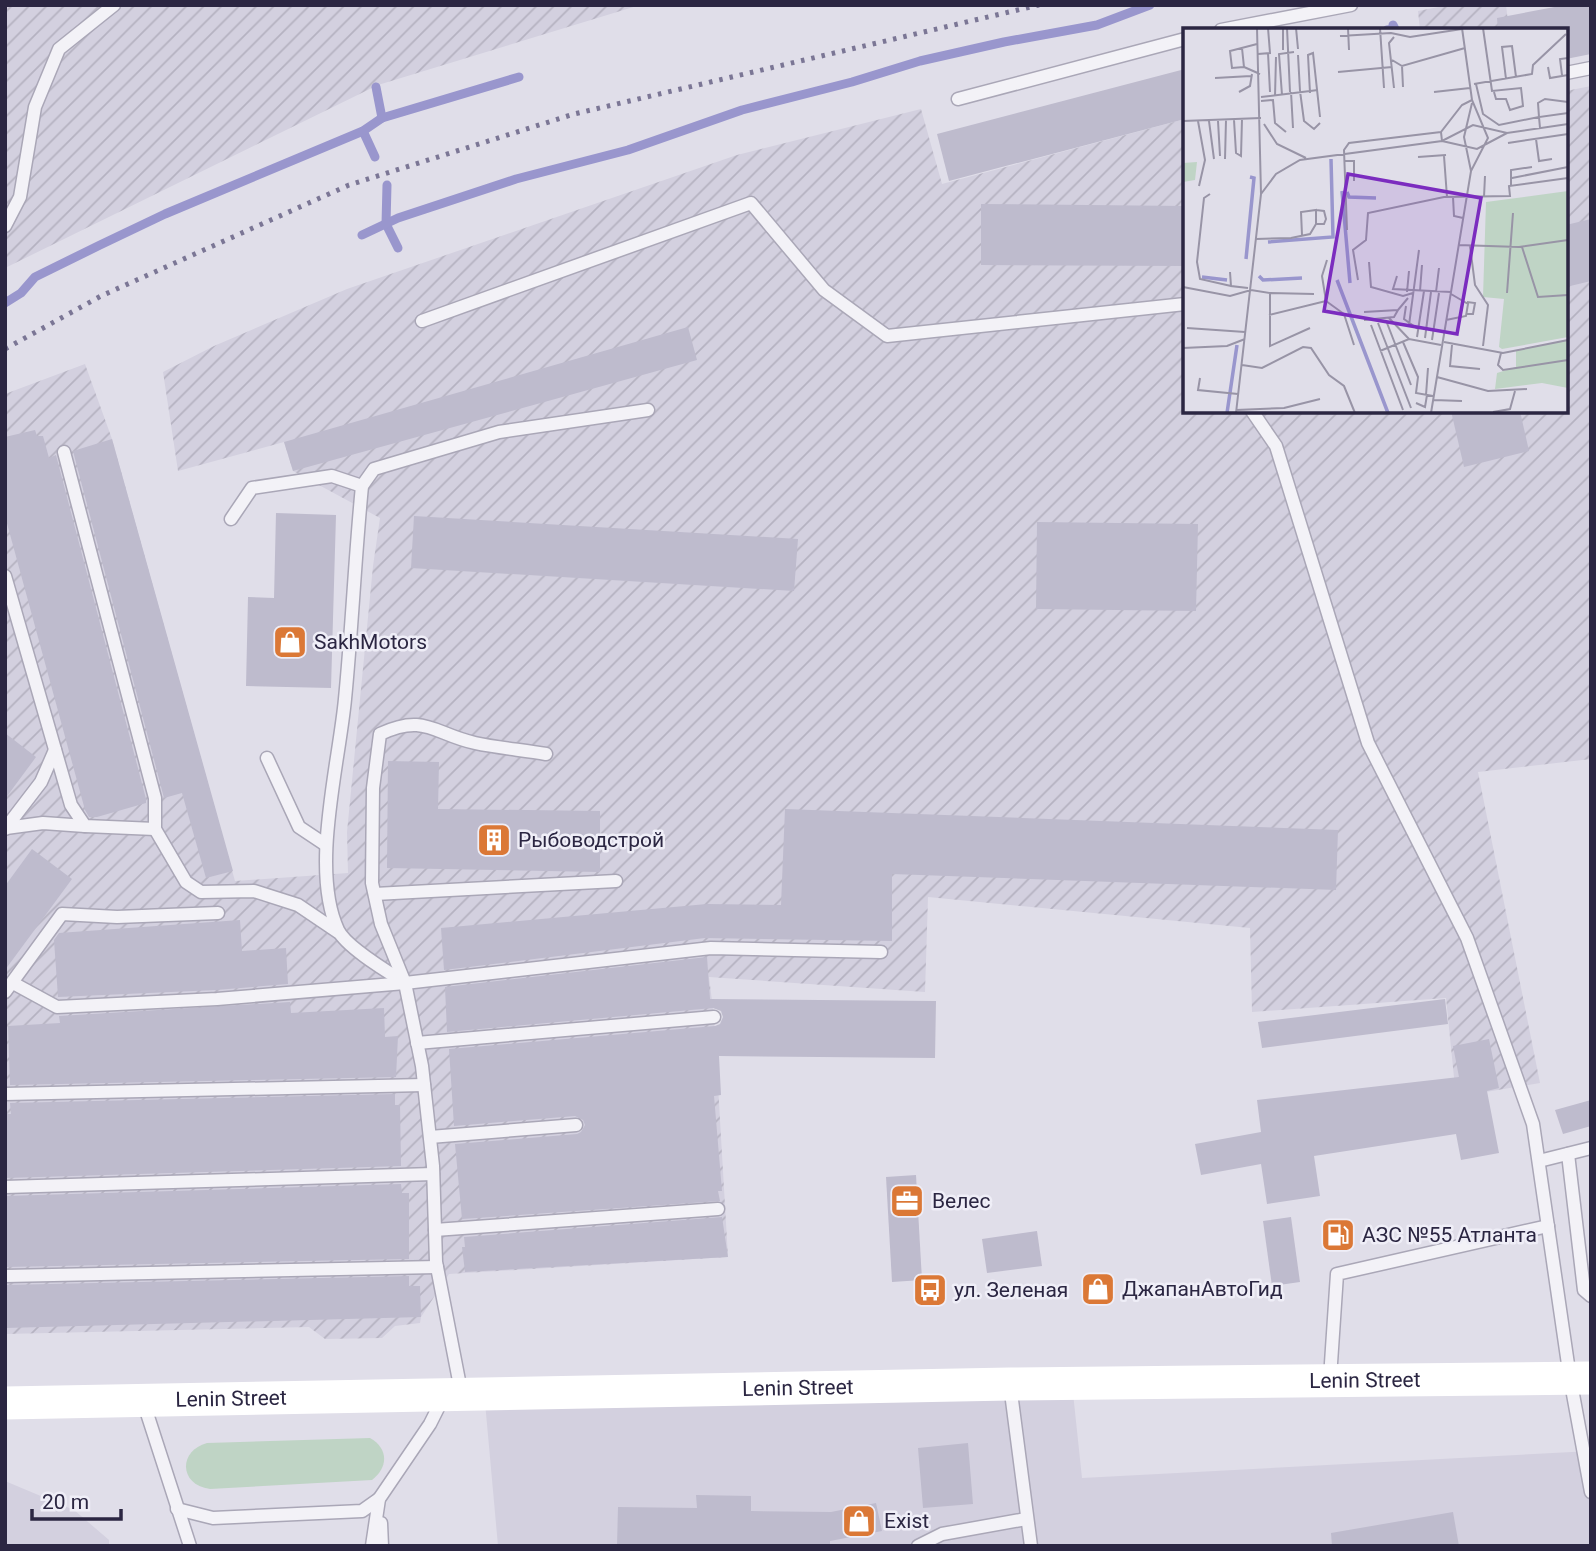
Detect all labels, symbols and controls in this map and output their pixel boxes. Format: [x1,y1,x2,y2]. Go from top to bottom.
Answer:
inset map [1183,28,1568,413]
shop icon: SakhMotors [271,623,309,661]
place label: SakhMotors [314,630,427,654]
building icon: Рыбоводстрой [475,821,513,859]
place label: Рыбоводстрой [518,828,664,852]
office icon: Велес [888,1182,926,1220]
place label: Велес [932,1189,991,1213]
fuel station icon: АЗС №55 Атланта [1319,1216,1357,1254]
place label: АЗС №55 Атланта [1362,1223,1537,1247]
shop icon: ДжапанАвтоГид [1079,1270,1117,1308]
bus stop icon: ул. Зеленая [911,1271,949,1309]
place label: ДжапанАвтоГид [1122,1277,1283,1301]
place label: ул. Зеленая [954,1278,1068,1302]
street label: Lenin Street [1309,1368,1421,1393]
street label: Lenin Street [742,1375,854,1401]
street label: Lenin Street [175,1386,287,1412]
scale bar [32,1478,121,1522]
text: 20 m [42,1490,89,1514]
shop icon: Exist [840,1502,878,1540]
place label: Exist [884,1509,929,1533]

